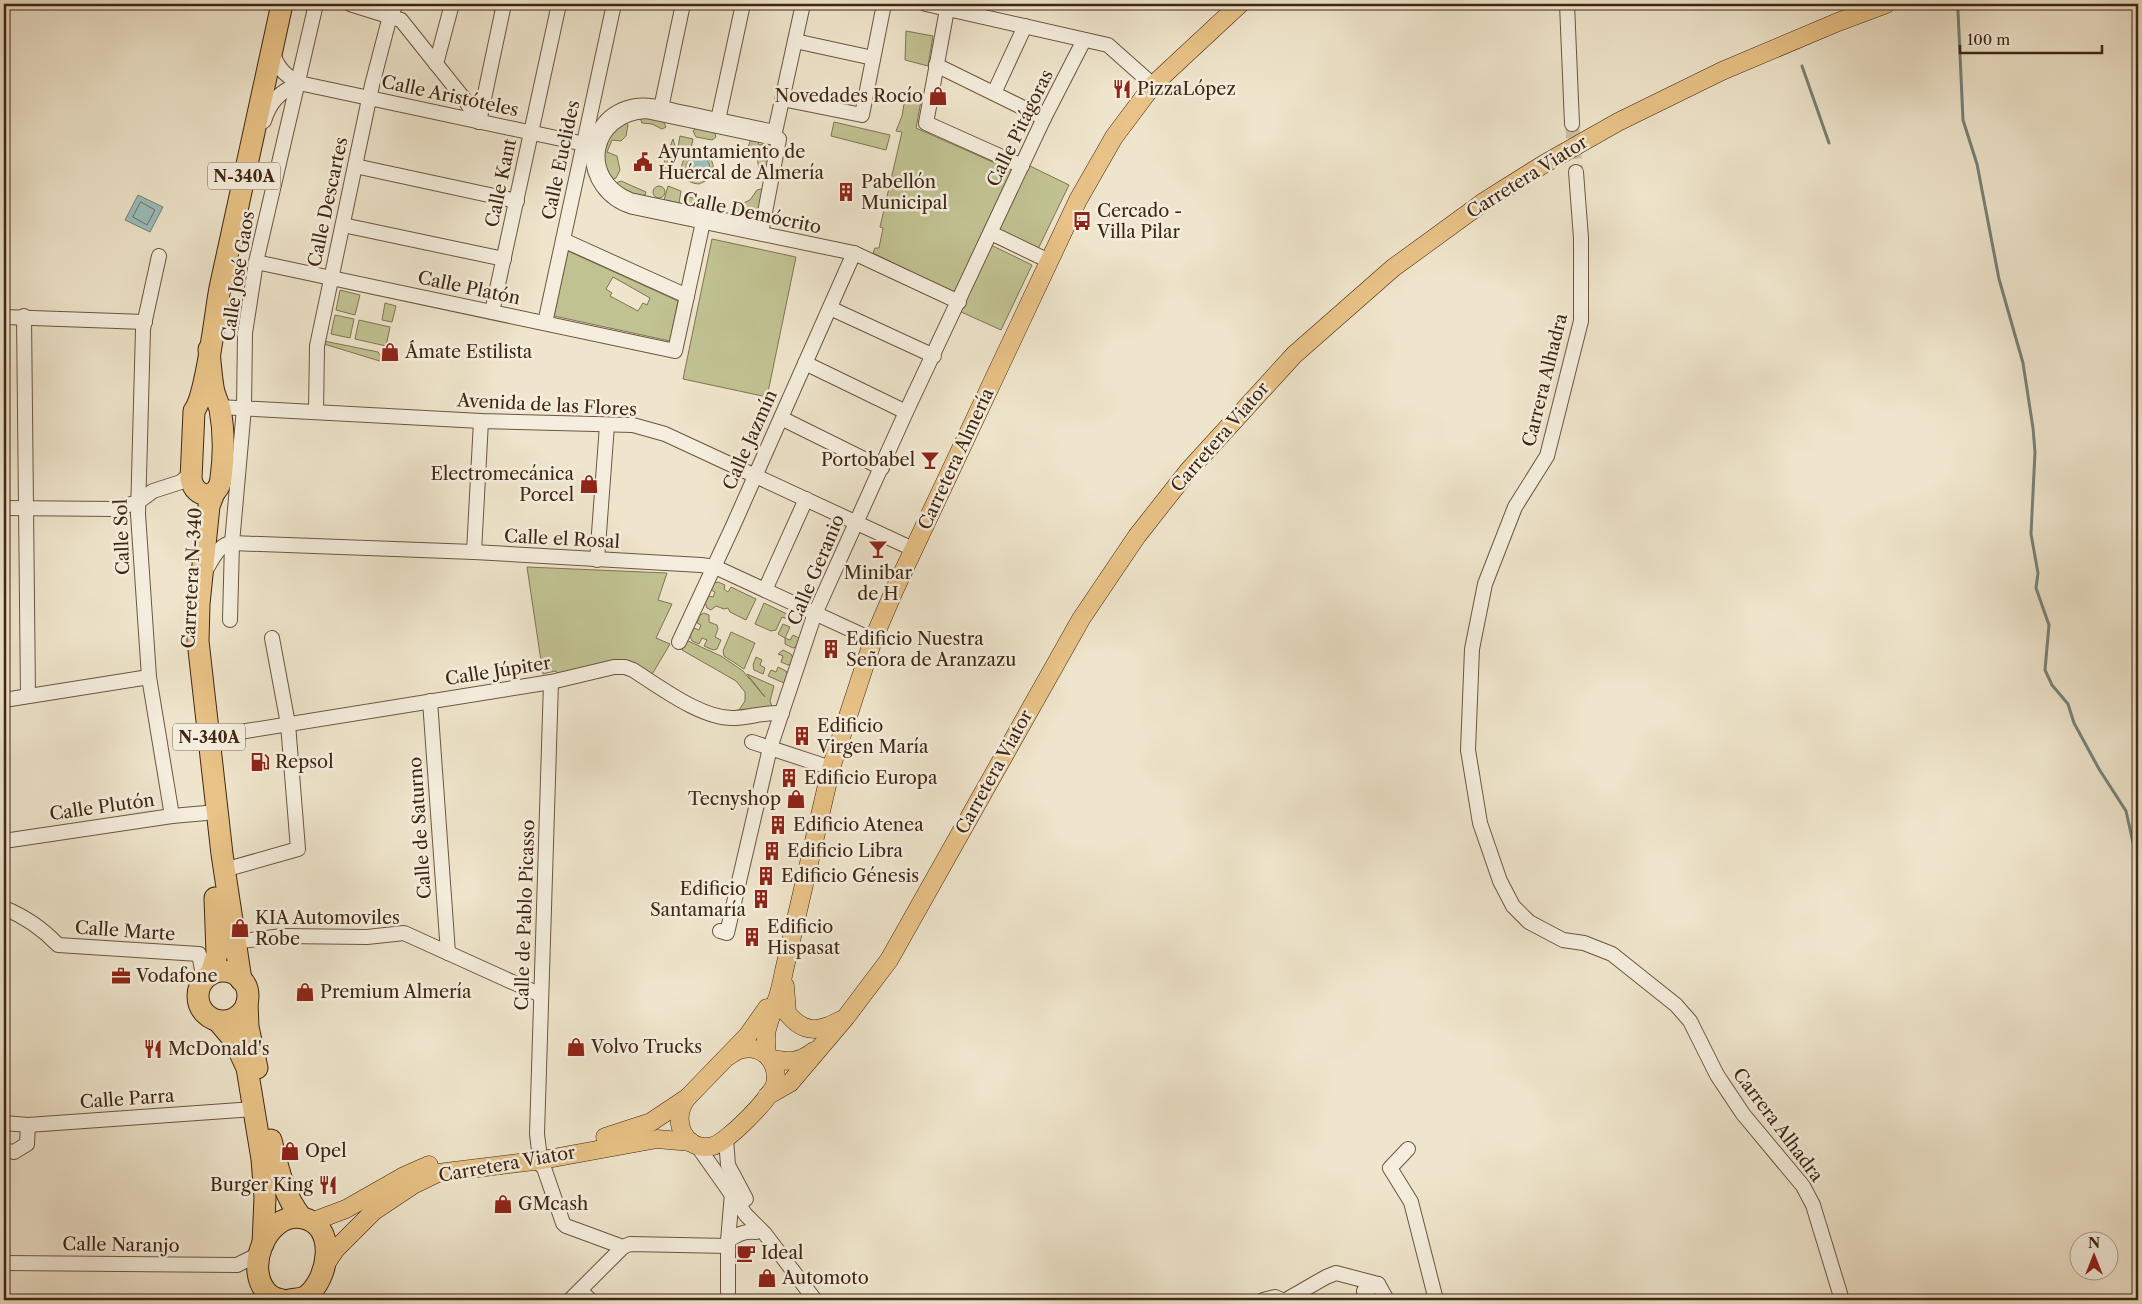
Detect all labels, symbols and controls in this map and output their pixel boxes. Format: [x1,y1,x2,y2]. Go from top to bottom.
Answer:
scale bar [1960,22,2102,54]
text: 100 m [1967,30,2010,49]
street label: Calle Pitágoras [982,66,1058,190]
street label: Calle Aristóteles [380,71,520,121]
restaurant icon: PizzaLópez [1111,78,1133,100]
place label: PizzaLópez [1137,78,1236,100]
place label: Novedades Rocío [775,85,923,107]
shop icon: Novedades Rocío [927,85,949,107]
street label: Calle Euclides [538,98,584,222]
street label: Carretera Viator [1462,131,1592,223]
street label: Calle Descartes [303,135,353,269]
street label: Calle Kant [481,136,521,229]
place label: Ayuntamiento de Huércal de Almería [657,141,824,184]
public building icon: Ayuntamiento de Huércal de Almería [632,151,654,173]
road number: N-340A [208,162,280,190]
place label: Pabellón Municipal [861,171,948,214]
building icon: Pabellón Municipal [835,181,857,203]
street label: Calle Demócrito [681,188,823,238]
place label: Cercado - Villa Pilar [1096,200,1182,243]
street label: Calle José Gaos [217,209,259,343]
bus stop icon: Cercado - Villa Pilar [1071,210,1093,232]
street label: Calle Platón [416,266,522,310]
street label: Carrera Alhadra [1518,311,1572,449]
place label: Ámate Estilista [404,340,533,363]
shop icon: Ámate Estilista [379,341,401,363]
street label: Carretera Viator [1166,377,1274,497]
street label: Carretera Almería [914,384,999,533]
street label: Calle Jazmín [718,386,782,494]
street label: Avenida de las Flores [456,389,637,421]
place label: Portobabel [821,449,915,471]
bar icon: Portobabel [919,449,941,471]
place label: Electromecánica Porcel [430,463,575,506]
shop icon: Electromecánica Porcel [578,473,600,495]
street label: Calle Sol [110,499,134,575]
street label: Carretera N-340 [177,507,207,649]
street label: Calle Geranio [783,511,849,629]
street label: Calle el Rosal [504,525,620,553]
bar icon: Minibar de H [867,538,889,560]
place label: Minibar de H [844,562,913,605]
place label: Edificio Nuestra Señora de Aranzazu [846,628,1016,671]
building icon: Edificio Nuestra Señora de Aranzazu [820,638,842,660]
street label: Calle Júpiter [444,652,553,690]
street label: Carretera Viator [951,706,1037,838]
place label: Edificio Virgen María [816,715,929,758]
road number: N-340A [173,724,245,750]
building icon: Edificio Virgen María [791,725,813,747]
fuel station icon: Repsol [249,751,271,773]
place label: Repsol [275,751,333,773]
street label: Calle de Saturno [404,756,436,900]
building icon: Edificio Europa [778,767,800,789]
place label: Edificio Europa [804,767,938,789]
place label: Tecnyshop [688,788,781,810]
shop icon: Tecnyshop [785,788,807,810]
street label: Calle Plutón [48,789,156,825]
building icon: Edificio Atenea [767,814,789,836]
place label: Edificio Atenea [793,814,924,836]
street label: Calle de Pablo Picasso [511,819,539,1011]
building icon: Edificio Libra [761,840,783,862]
place label: Edificio Libra [787,840,904,862]
building icon: Edificio Génesis [755,865,777,887]
place label: Edificio Génesis [781,865,919,887]
place label: Edificio Santamaría [650,878,747,921]
building icon: Edificio Santamaría [750,888,772,910]
place label: KIA Automoviles Robe [255,907,400,950]
place label: Edificio Hispasat [767,916,841,959]
street label: Calle Marte [74,917,176,945]
shop icon: KIA Automoviles Robe [229,917,251,939]
building icon: Edificio Hispasat [741,926,763,948]
office icon: Vodafone [110,965,132,987]
place label: Vodafone [135,965,218,987]
shop icon: Premium Almería [294,981,316,1003]
place label: Premium Almería [320,981,472,1003]
shop icon: Volvo Trucks [565,1036,587,1058]
place label: Volvo Trucks [590,1036,702,1058]
restaurant icon: McDonald's [142,1038,164,1060]
place label: McDonald's [168,1038,270,1060]
street label: Carrera Alhadra [1728,1064,1828,1187]
street label: Calle Parra [79,1085,175,1113]
shop icon: Opel [279,1140,301,1162]
place label: Opel [305,1140,347,1162]
street label: Carretera Viator [437,1141,578,1187]
place label: Burger King [210,1174,313,1196]
restaurant icon: Burger King [317,1174,339,1196]
shop icon: GMcash [492,1193,514,1215]
place label: GMcash [518,1193,588,1215]
north arrow [2070,1232,2120,1282]
street label: Calle Naranjo [62,1233,180,1257]
text: N [2088,1234,2100,1252]
cafe icon: Ideal [735,1242,757,1264]
place label: Ideal [761,1242,803,1264]
shop icon: Automoto [756,1267,778,1289]
place label: Automoto [781,1267,869,1289]

